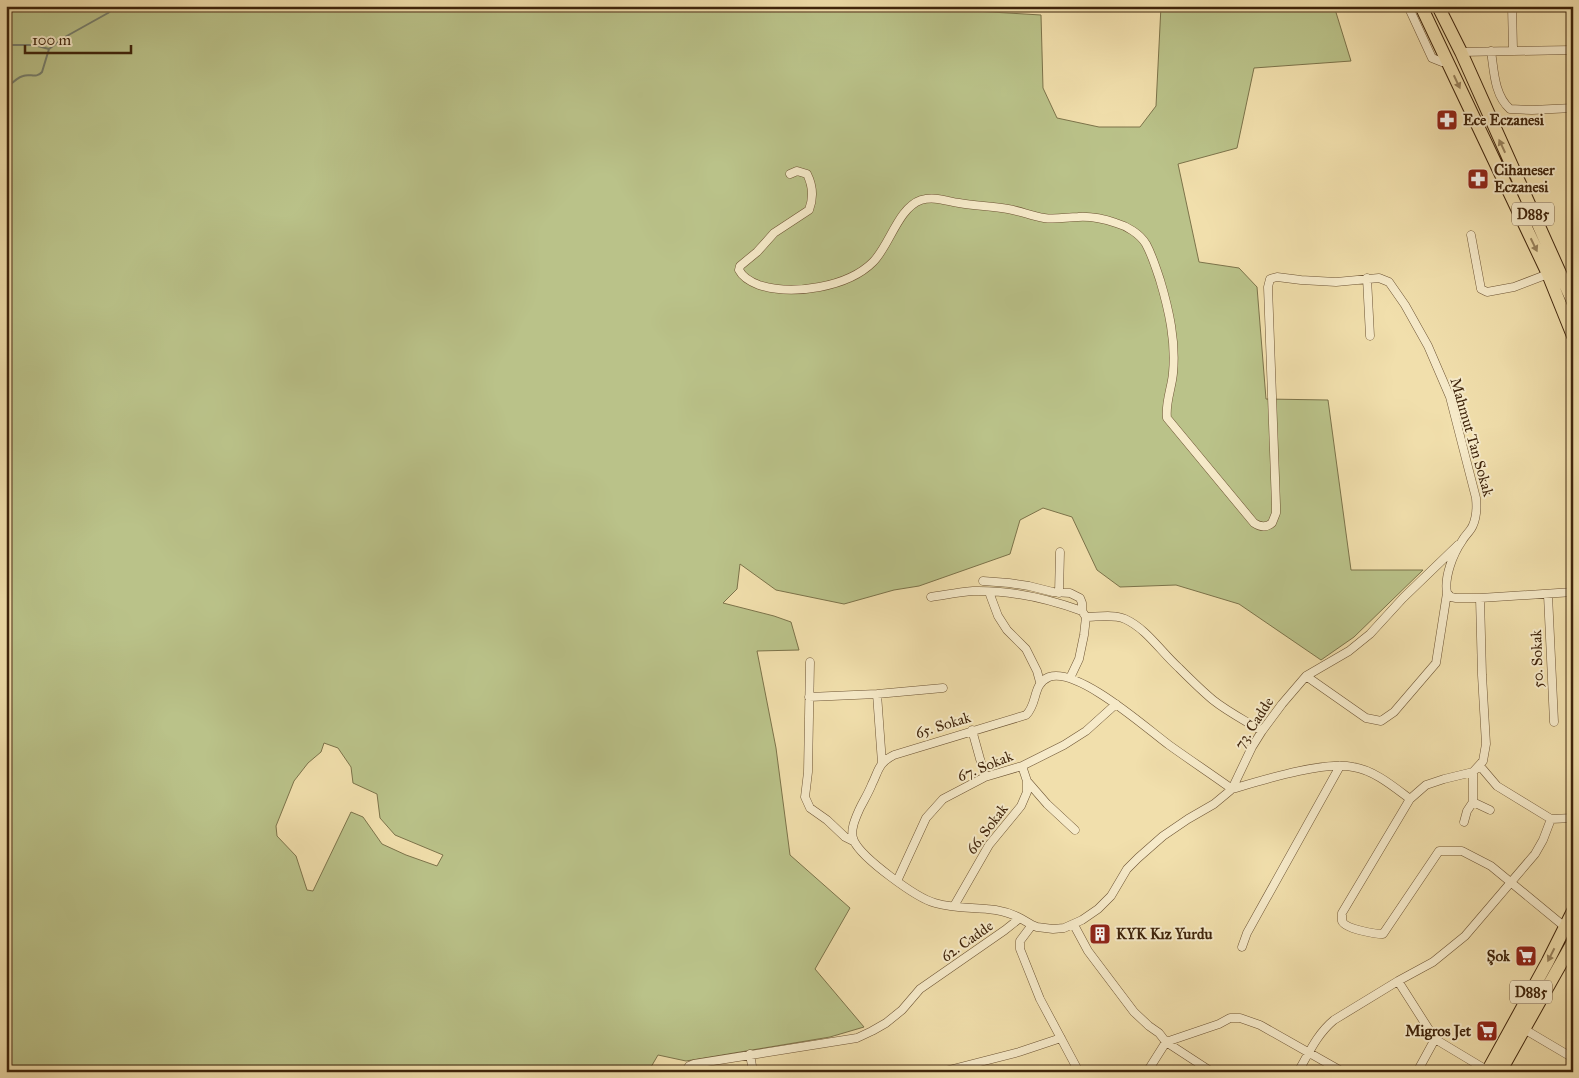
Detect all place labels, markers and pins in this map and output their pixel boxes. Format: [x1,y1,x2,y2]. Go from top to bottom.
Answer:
pharmacy icon: Ece Eczanesi [1435,108,1459,132]
place label: Ece Eczanesi [1463,111,1545,129]
place label: Cihaneser Eczanesi [1494,161,1555,196]
pharmacy icon: Cihaneser Eczanesi [1466,167,1490,191]
building icon: KYK Kız Yurdu [1088,922,1112,946]
place label: KYK Kız Yurdu [1116,925,1212,943]
supermarket icon: Şok [1514,944,1538,968]
place label: Şok [1487,947,1511,966]
supermarket icon: Migros Jet [1475,1019,1499,1043]
place label: Migros Jet [1405,1022,1472,1041]

